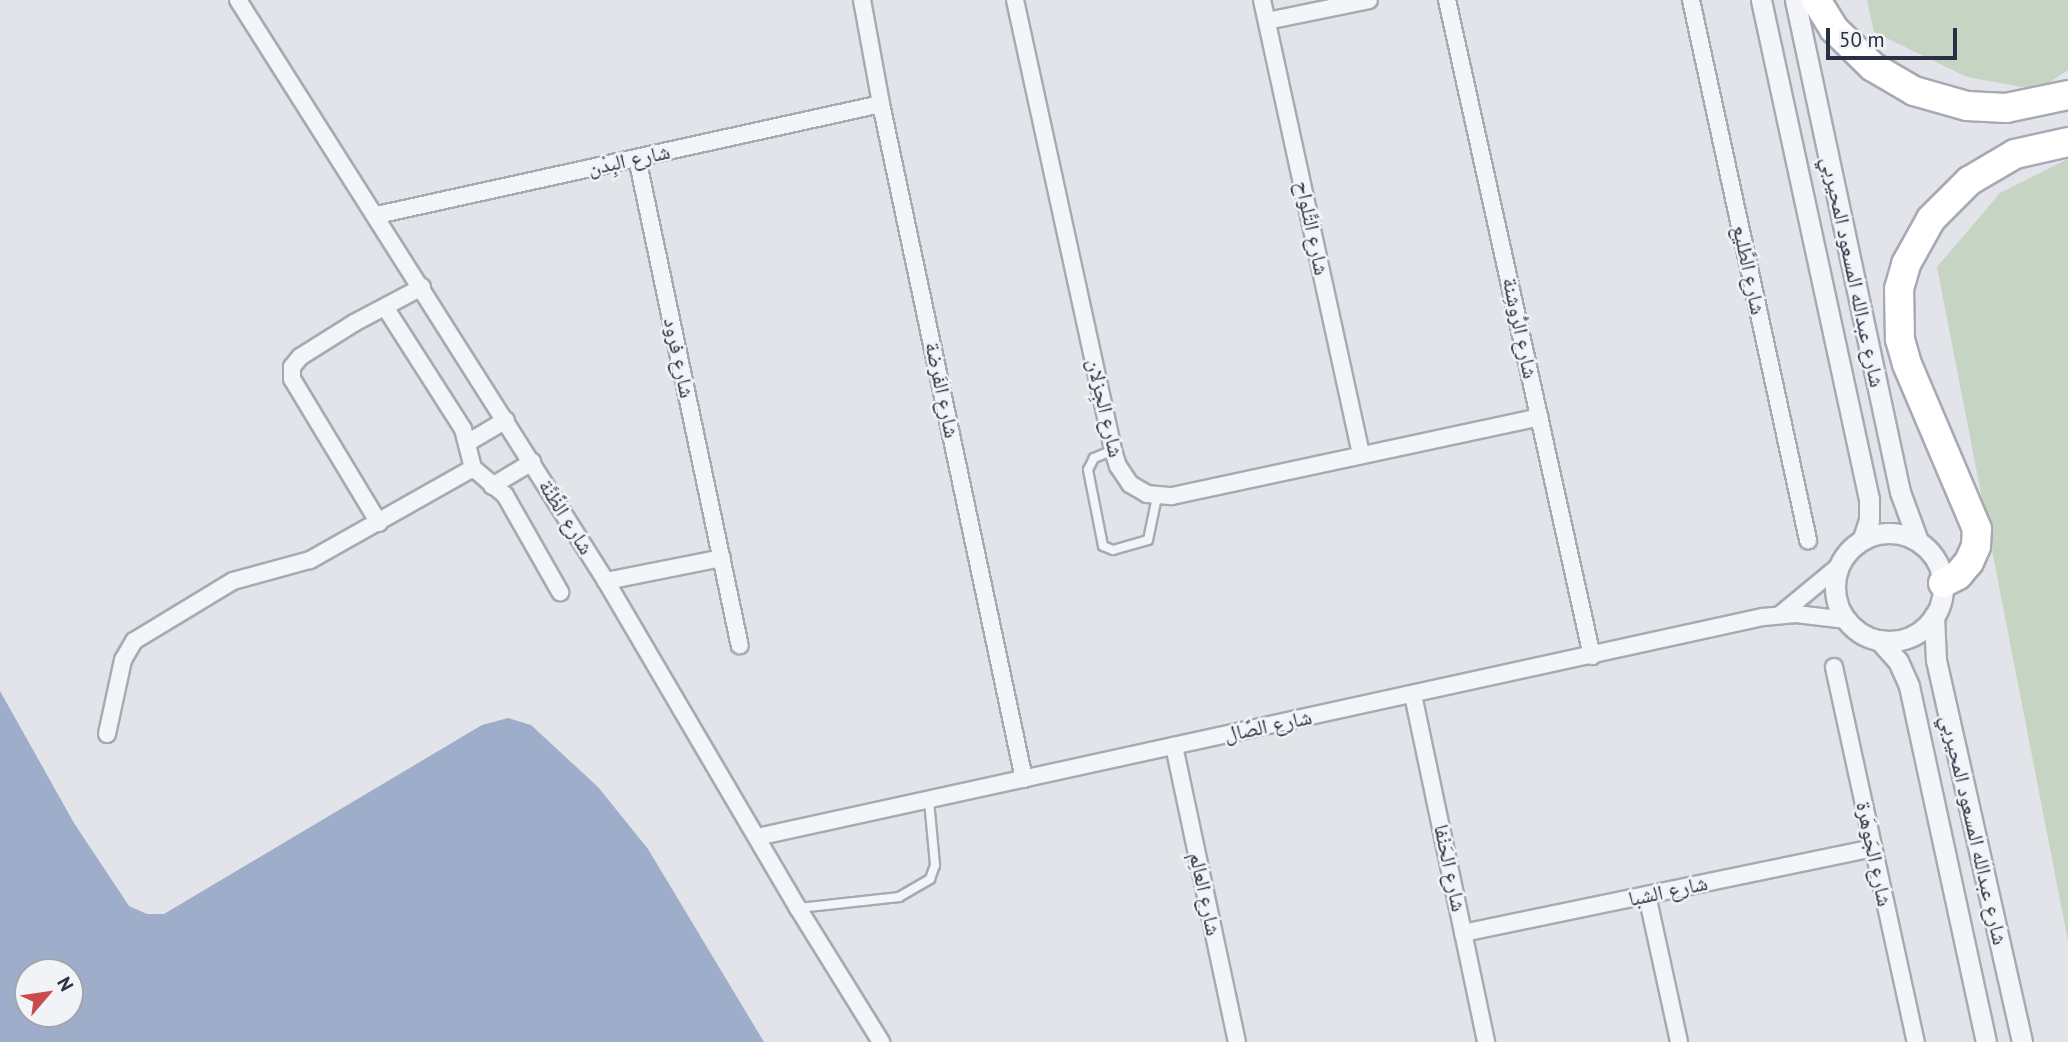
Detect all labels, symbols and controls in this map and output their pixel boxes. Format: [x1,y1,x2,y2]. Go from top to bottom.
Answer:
scale bar [1830,14,1961,58]
text: 50 m [1839,26,1885,53]
street label: شارع البِدْن [586,139,672,181]
street label: شارع عبدالله المسعود المحيربي [1816,154,1890,390]
street label: شارع التِّلواح [1290,178,1334,278]
street label: شارع الطَّليع [1727,223,1771,317]
street label: شارع الرُّوشِنة [1497,275,1543,381]
street label: شارع فرود [658,316,700,400]
street label: شارع الفَرضة [920,340,964,440]
street label: شارع الجِزلان [1081,356,1129,460]
street label: شارع الظَّنَّة [533,475,599,559]
street label: شارع الصَّال [1222,704,1314,748]
street label: شارع عبدالله المسعود المحيربي [1935,713,2013,947]
street label: شارع الجَوهَرة [1851,799,1897,909]
street label: شارع الحَنْفا [1428,822,1472,914]
street label: شارع العالِم [1184,850,1226,938]
street label: شارع الشبا [1626,870,1710,912]
north arrow [14,958,84,1028]
text: N [52,973,79,995]

